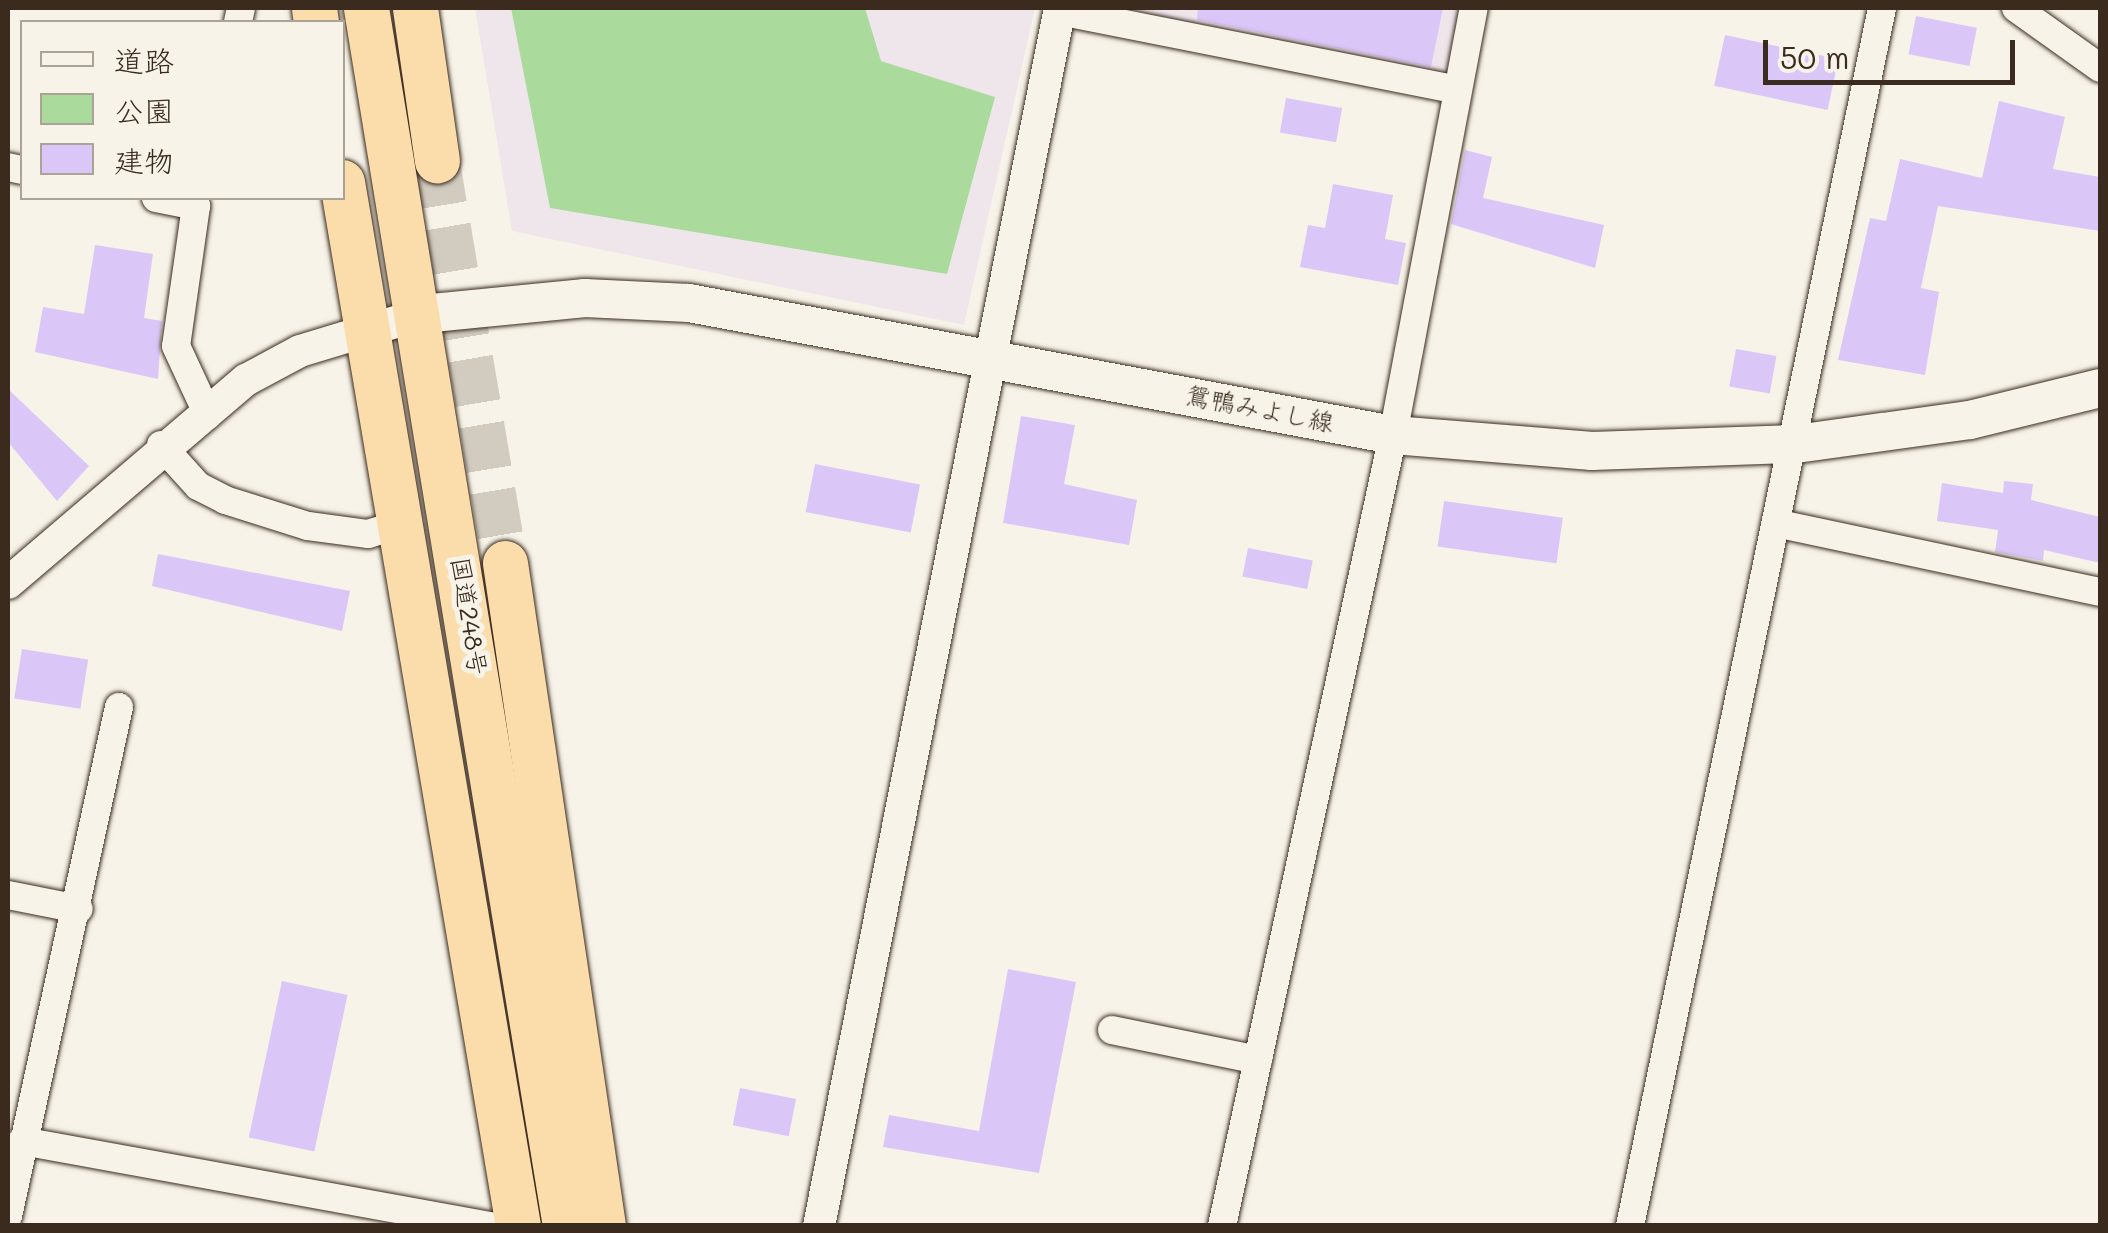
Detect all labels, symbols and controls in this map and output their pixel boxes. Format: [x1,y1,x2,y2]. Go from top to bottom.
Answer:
legend [20,20,345,200]
scale bar [1768,20,2020,82]
text: 50 m [1780,37,1850,77]
text: 道路 [114,40,174,80]
text: 公園 [114,90,174,130]
text: 建物 [114,140,174,180]
street label: 鴛鴨みよし線 [1184,379,1336,437]
street label: 国道248号 [446,555,494,677]

